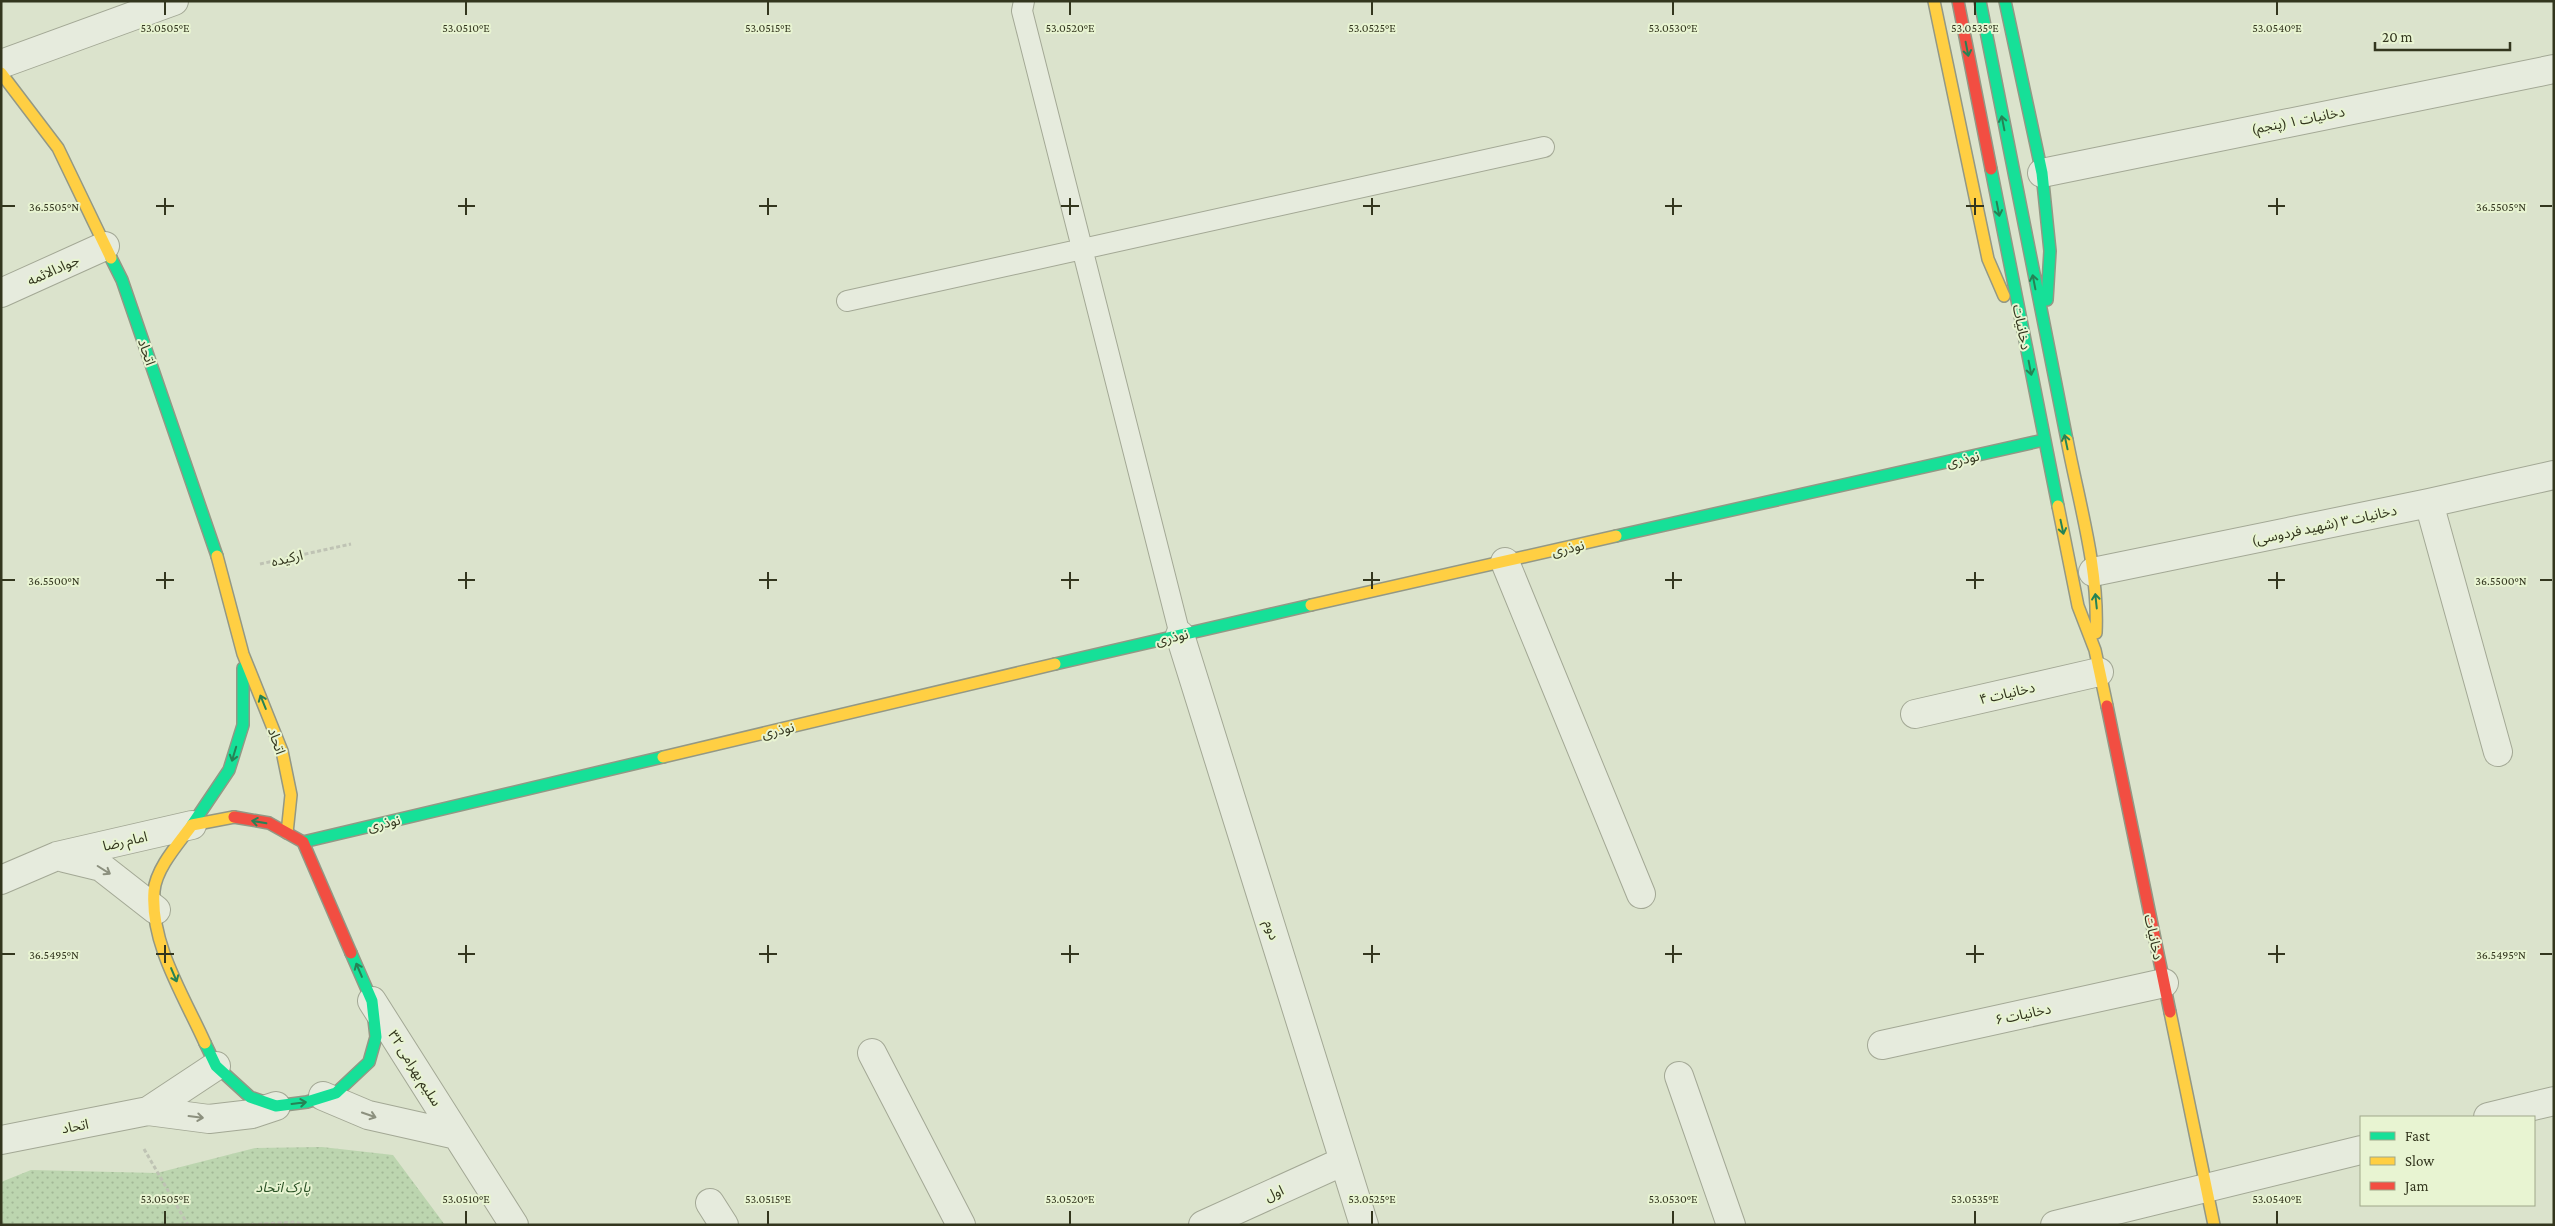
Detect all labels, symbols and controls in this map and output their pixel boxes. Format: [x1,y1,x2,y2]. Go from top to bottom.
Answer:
scale bar [2375,20,2510,52]
text: 53.0505°E [140,21,190,35]
text: 53.0510°E [442,21,490,35]
text: 53.0515°E [745,21,792,35]
text: 53.0520°E [1046,21,1095,35]
text: 53.0525°E [1348,21,1396,35]
text: 53.0530°E [1648,21,1698,35]
text: 53.0535°E [1951,21,1999,35]
text: 53.0540°E [2252,21,2302,35]
text: 20 m [2382,29,2413,45]
one-way arrow [1963,41,1972,57]
street label: دخانیات ۱ (پنجم) [2250,103,2347,140]
one-way arrow [1998,115,2007,131]
text: 36.5505°N [29,200,79,214]
one-way arrow [1994,200,2004,216]
text: 36.5505°N [2476,200,2526,214]
street label: جوادالائمه [25,252,82,289]
one-way arrow [2029,275,2038,291]
street label: دخانیات [2010,303,2034,351]
street label: اتحاد [135,337,159,367]
one-way arrow [2025,360,2035,376]
one-way arrow [2061,434,2070,450]
street label: نوذری [1945,447,1981,471]
street label: دخانیات ۳ (شهید فردوسی) [2250,502,2399,549]
one-way arrow [2058,519,2067,535]
street label: نوذری [1550,536,1586,560]
street label: ارکیده [270,547,305,570]
text: 36.5500°N [28,574,80,588]
text: 36.5500°N [2475,574,2527,588]
one-way arrow [2091,594,2101,610]
street label: نوذری [1154,625,1190,649]
street label: دخانیات ۴ [1978,679,2037,707]
one-way arrow [257,695,267,710]
street label: نوذری [760,718,796,742]
street label: اتحاد [265,726,289,756]
one-way arrow [229,745,239,761]
street label: نوذری [366,811,402,835]
one-way arrow [252,816,268,826]
street label: امام رضا [101,828,150,857]
one-way arrow [96,866,110,876]
street label: دخانیات [2141,913,2167,961]
street label: دوم [1259,918,1283,943]
text: 36.5495°N [29,948,79,962]
text: 36.5495°N [2476,948,2526,962]
one-way arrow [354,962,363,977]
one-way arrow [169,967,179,982]
street label: دخانیات ۶ [1994,1000,2053,1028]
street label: سلیم بهرامی ۳۲ [383,1027,445,1111]
one-way arrow [291,1098,307,1108]
one-way arrow [360,1110,376,1120]
one-way arrow [188,1112,204,1122]
street label: اتحاد [60,1116,90,1136]
legend [2360,1116,2535,1206]
text: Fast [2405,1128,2431,1144]
text: Slow [2405,1153,2435,1169]
text: Jam [2403,1178,2428,1195]
park label: پارک اتحاد [256,1179,311,1197]
street label: اول [1262,1182,1286,1205]
text: 53.0505°E [140,1192,190,1206]
text: 53.0510°E [442,1192,490,1206]
text: 53.0515°E [745,1192,792,1206]
text: 53.0520°E [1046,1192,1095,1206]
text: 53.0525°E [1348,1192,1396,1206]
text: 53.0530°E [1648,1192,1698,1206]
text: 53.0535°E [1951,1192,1999,1206]
text: 53.0540°E [2252,1192,2302,1206]

